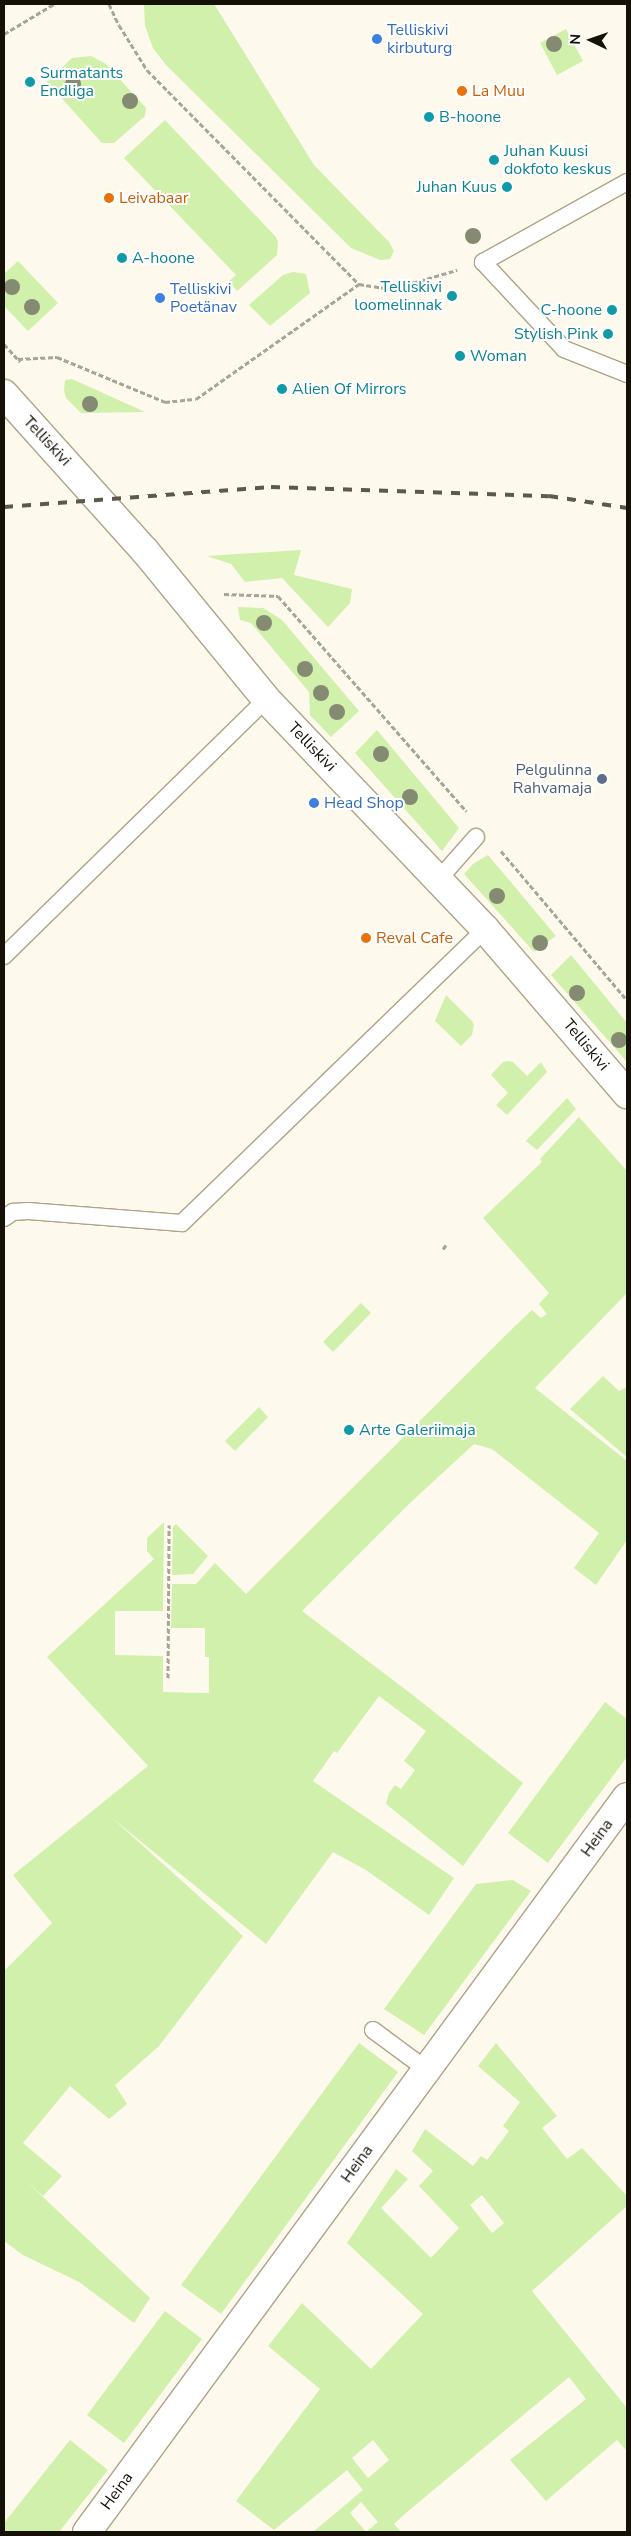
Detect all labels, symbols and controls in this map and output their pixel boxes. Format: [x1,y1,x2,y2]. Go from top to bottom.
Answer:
north arrow [566,15,616,65]
place label: Telliskivi kirbuturg [387,20,452,58]
marker: Telliskivi kirbuturg [371,33,383,45]
text: N [566,33,585,45]
place label: Surmatants Endliga [40,63,123,101]
marker: Surmatants Endliga [24,76,36,88]
place label: La Muu [472,81,525,101]
marker: La Muu [456,85,468,97]
place label: B-hoone [439,107,501,127]
marker: B-hoone [423,111,435,123]
place label: Juhan Kuusi dokfoto keskus [504,141,611,179]
marker: Juhan Kuusi dokfoto keskus [488,154,500,166]
place label: Juhan Kuus [417,177,497,197]
marker: Juhan Kuus [501,181,513,193]
place label: Leivabaar [119,188,188,208]
marker: Leivabaar [103,192,115,204]
place label: A-hoone [132,248,195,268]
marker: A-hoone [116,252,128,264]
place label: Telliskivi loomelinnak [354,277,442,315]
place label: Telliskivi Poetänav [170,279,237,317]
marker: Telliskivi loomelinnak [446,290,458,302]
marker: Telliskivi Poetänav [154,292,166,304]
place label: C-hoone [540,300,602,320]
marker: C-hoone [606,304,618,316]
place label: Stylish Pink [514,324,598,344]
marker: Stylish Pink [602,328,614,340]
place label: Woman [470,346,527,366]
marker: Woman [454,350,466,362]
place label: Alien Of Mirrors [292,379,407,399]
marker: Alien Of Mirrors [276,383,288,395]
street label: Telliskivi [19,412,75,470]
street label: Telliskivi [284,718,340,776]
place label: Pelgulinna Rahvamaja [513,760,592,798]
marker: Pelgulinna Rahvamaja [596,773,608,785]
place label: Head Shop [324,793,404,813]
marker: Head Shop [308,797,320,809]
place label: Reval Cafe [376,928,453,948]
marker: Reval Cafe [360,932,372,944]
street label: Telliskivi [559,1015,613,1075]
place label: Arte Galeriimaja [359,1420,476,1440]
marker: Arte Galeriimaja [343,1424,355,1436]
street label: Heina [577,1815,617,1861]
street label: Heina [337,2141,377,2187]
street label: Heina [97,2468,137,2514]

